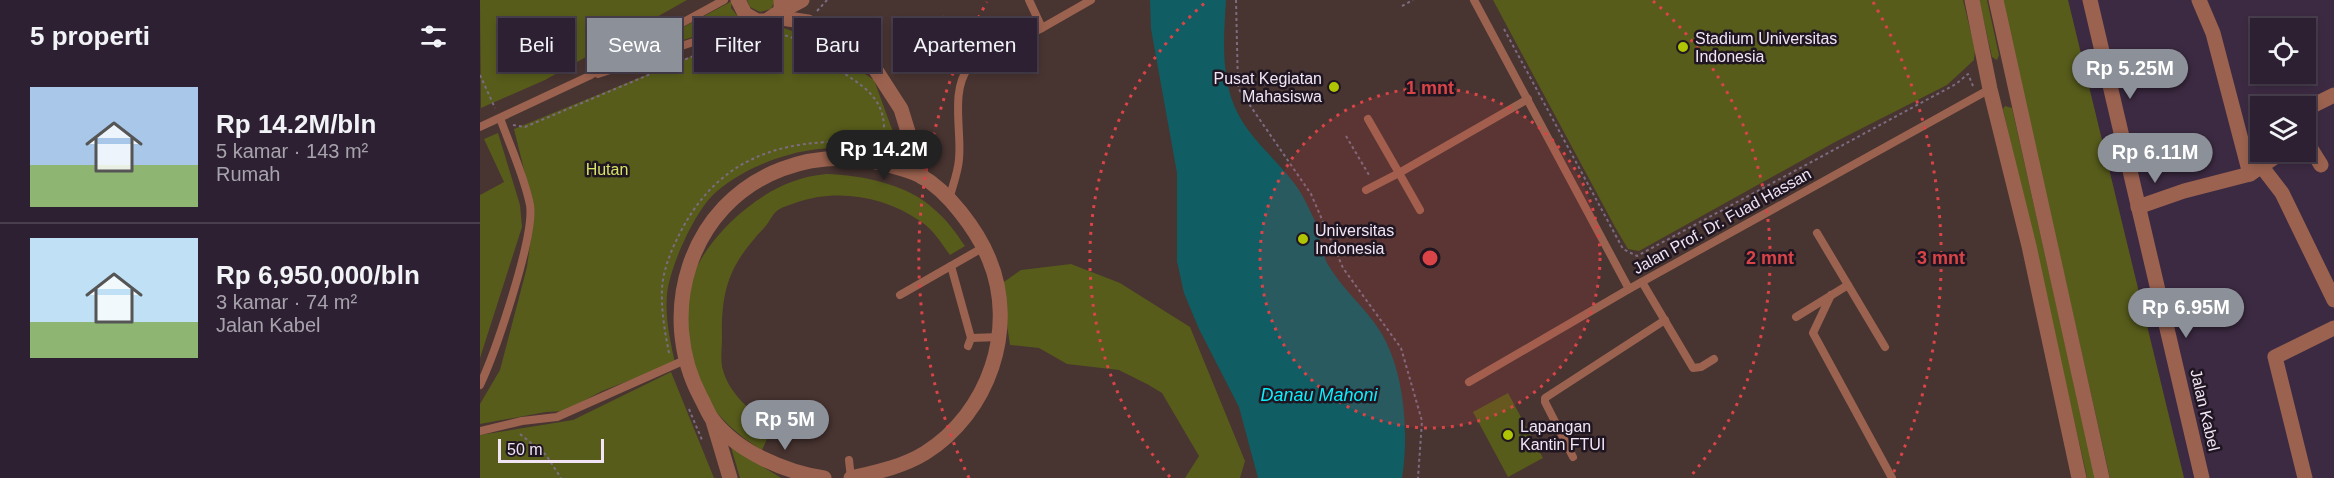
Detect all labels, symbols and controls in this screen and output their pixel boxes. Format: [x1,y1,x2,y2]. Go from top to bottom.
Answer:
chip: Beli [498,18,575,72]
chip: Sewa [587,18,682,72]
chip: Filter [694,18,782,72]
chip: Baru [794,18,881,72]
chip: Apartemen [893,18,1037,72]
map controls [2250,18,2316,162]
button: locate [2250,18,2316,84]
icon: filters [417,20,450,53]
text: 5 properti [30,21,150,51]
place label: Stadium Universitas Indonesia [1695,30,1837,65]
marker: Stadium Universitas Indonesia [1676,40,1690,54]
pin: Rp 5.25M [2068,49,2192,100]
text: Rp 5.25M [2086,57,2174,79]
place label: Pusat Kegiatan Mahasiswa [1213,70,1322,105]
text: 1 mnt [1406,78,1454,98]
marker: Pusat Kegiatan Mahasiswa [1327,80,1341,94]
button: layers [2250,96,2316,162]
text: Rp 14.2M/bln [216,109,376,139]
icon: home [78,111,150,183]
pin: Rp 14.2M [822,130,946,181]
pin: Rp 6.11M [2093,133,2217,184]
text: Rp 14.2M [840,138,928,160]
text: 5 kamar · 143 m² [216,140,368,162]
text: Rp 6.11M [2112,141,2198,163]
park label: Hutan [586,161,628,178]
text: Rumah [216,163,280,185]
street label: Jalan Prof. Dr. Fuad Hassan [1630,165,1814,277]
place label: Universitas Indonesia [1315,222,1394,257]
marker: Universitas Indonesia [1296,232,1310,246]
centre of rings [1420,248,1440,268]
text: 2 mnt [1746,248,1794,268]
text: 3 mnt [1917,248,1965,268]
text: Rp 6,950,000/bln [216,260,420,290]
icon: home [78,262,150,334]
pin: Rp 6.95M [2124,288,2248,339]
text: 3 kamar · 74 m² [216,291,357,313]
text: Rp 6.95M [2142,296,2230,318]
text: Jalan Kabel [216,314,321,336]
street label: Jalan Kabel [2187,367,2223,453]
water label: Danau Mahoni [1260,385,1379,405]
pin: Rp 5M [743,400,827,451]
text: Rp 5M [755,408,815,430]
place label: Lapangan Kantin FTUI [1520,418,1605,453]
marker: Lapangan Kantin FTUI [1501,428,1515,442]
scale bar [498,436,604,464]
text: 50 m [507,441,543,458]

